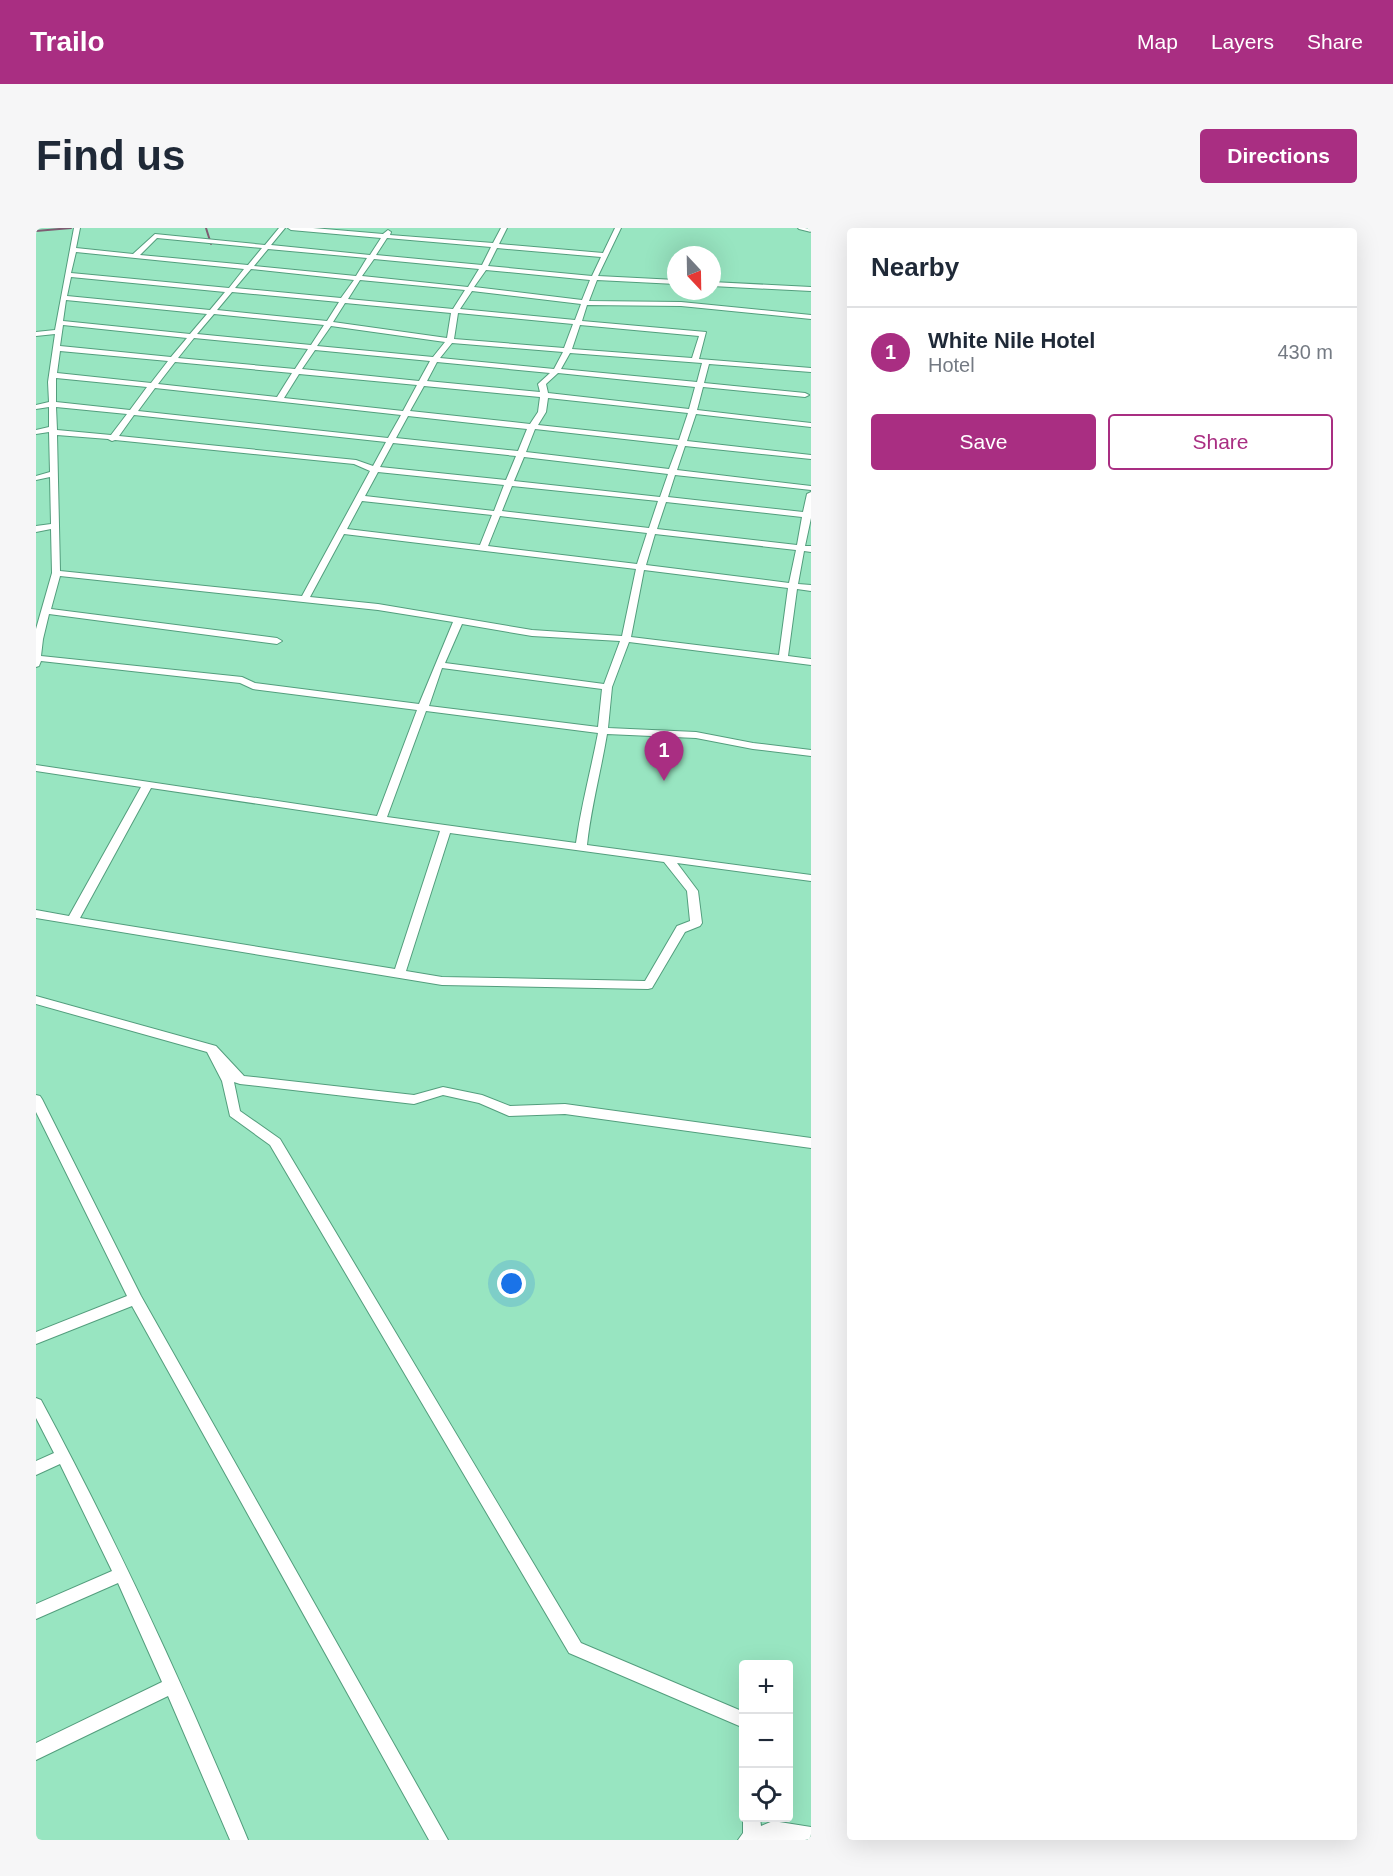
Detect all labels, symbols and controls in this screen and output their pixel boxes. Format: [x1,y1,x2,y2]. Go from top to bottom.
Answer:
text: Trailo [30,26,105,57]
text: Map [1137,30,1178,53]
text: Layers [1211,30,1274,53]
text: Share [1307,30,1363,53]
button: Directions [1200,129,1357,183]
text: Find us [36,132,185,179]
north arrow [667,246,721,300]
text: Nearby [871,252,959,282]
text: White Nile Hotel [928,328,1095,353]
text: 1 [885,341,896,363]
text: 430 m [1277,341,1333,363]
text: Hotel [928,354,975,376]
button: Save [871,414,1096,470]
button: Share [1108,414,1333,470]
pin: 1 [644,732,684,781]
your location [497,1269,526,1298]
map controls [739,1660,793,1822]
button: + [739,1660,793,1714]
button: − [739,1714,793,1768]
button: locate [739,1768,793,1822]

